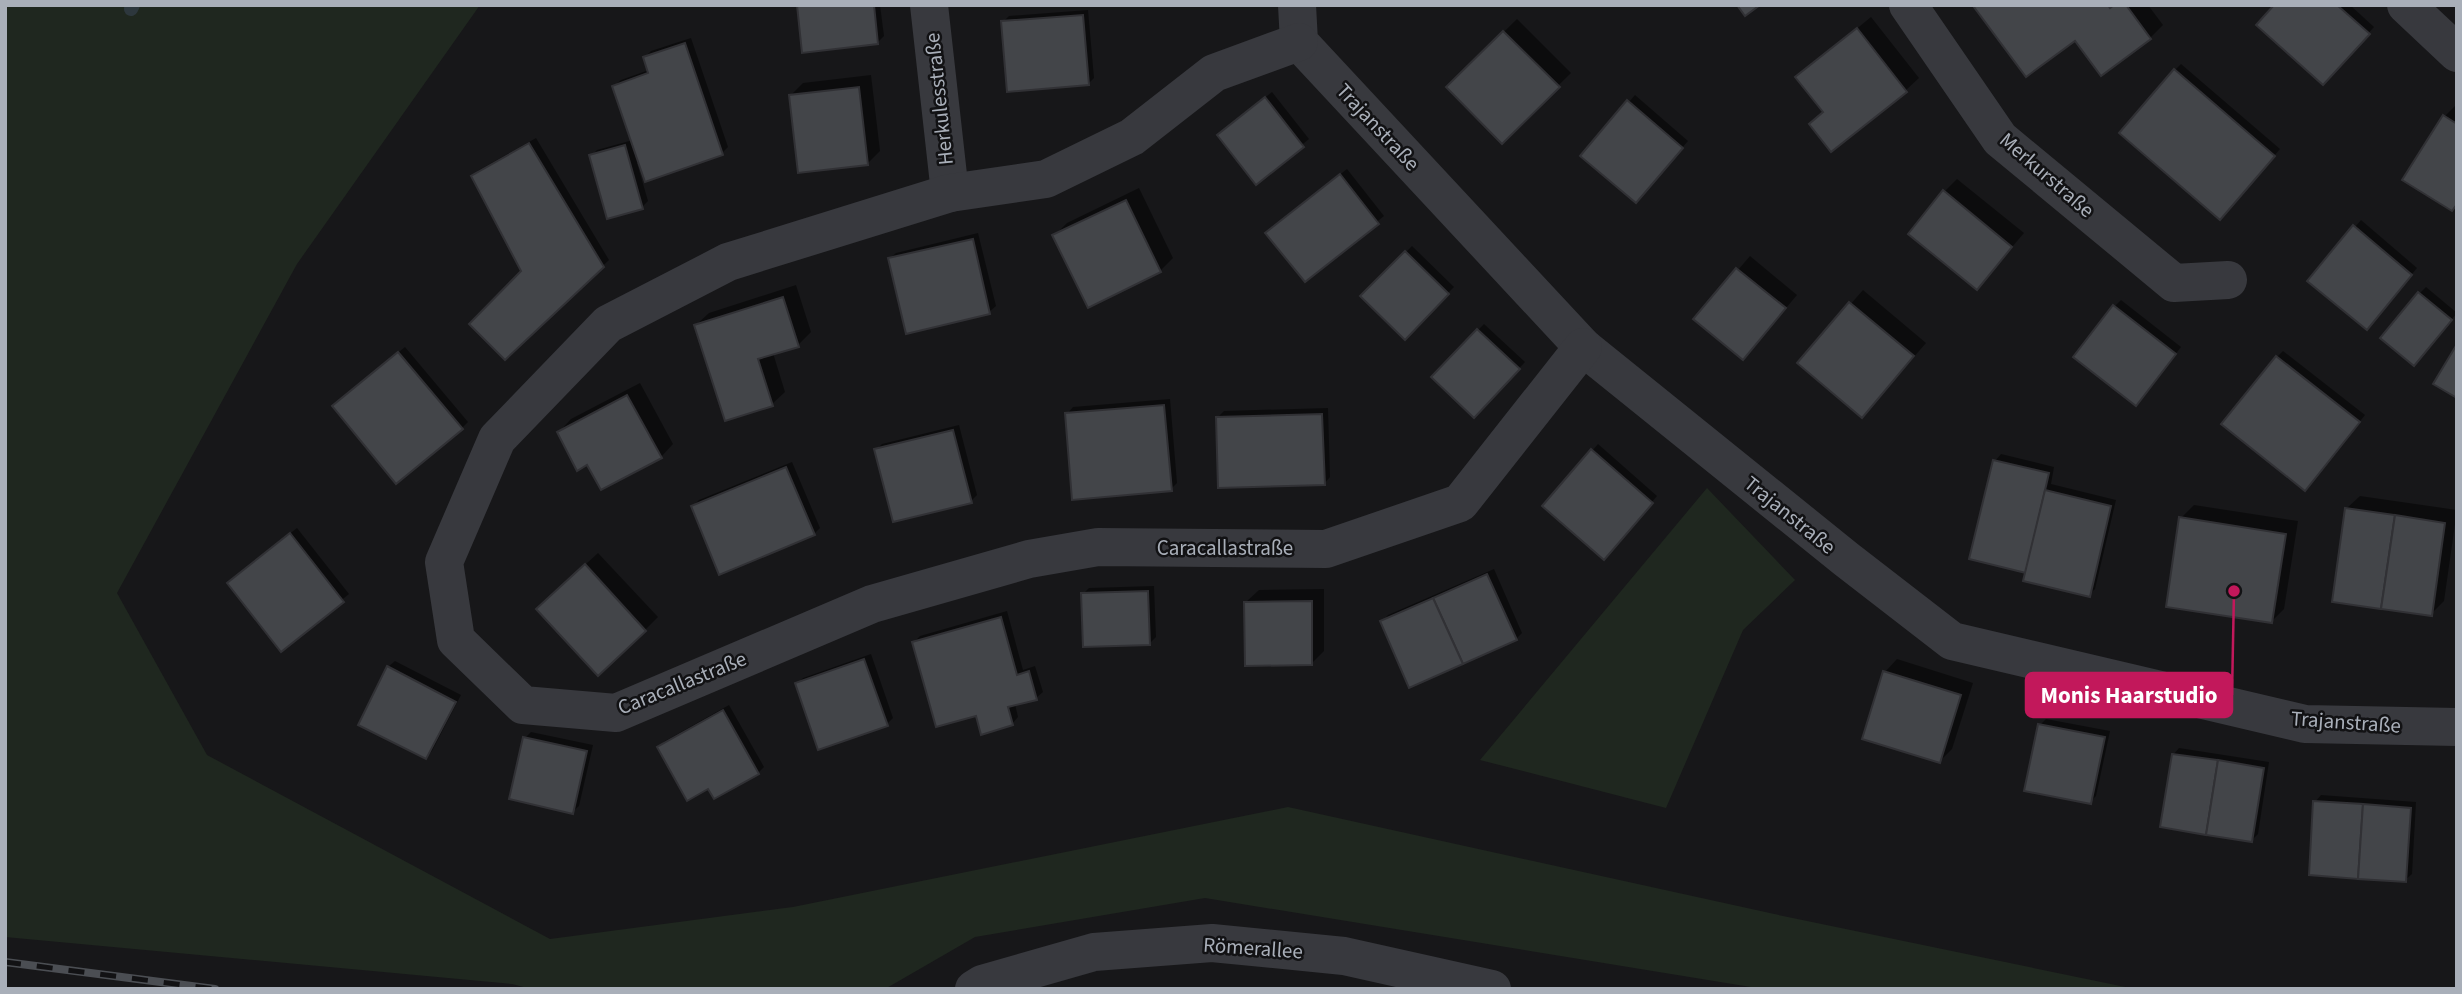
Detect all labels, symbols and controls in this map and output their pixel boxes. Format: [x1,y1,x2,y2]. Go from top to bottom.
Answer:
street label: Herkulesstraße [917,31,961,167]
street label: Trajanstraße [1329,76,1427,178]
street label: Merkurstraße [1993,125,2101,225]
street label: Trajanstraße [1738,469,1842,561]
street label: Caracallastraße [1157,533,1293,563]
street label: Caracallastraße [613,644,751,722]
callout: Monis Haarstudio [2026,673,2232,717]
text: Monis Haarstudio [2040,679,2218,712]
street label: Trajanstraße [2290,703,2402,741]
street label: Römerallee [1202,930,1304,966]

